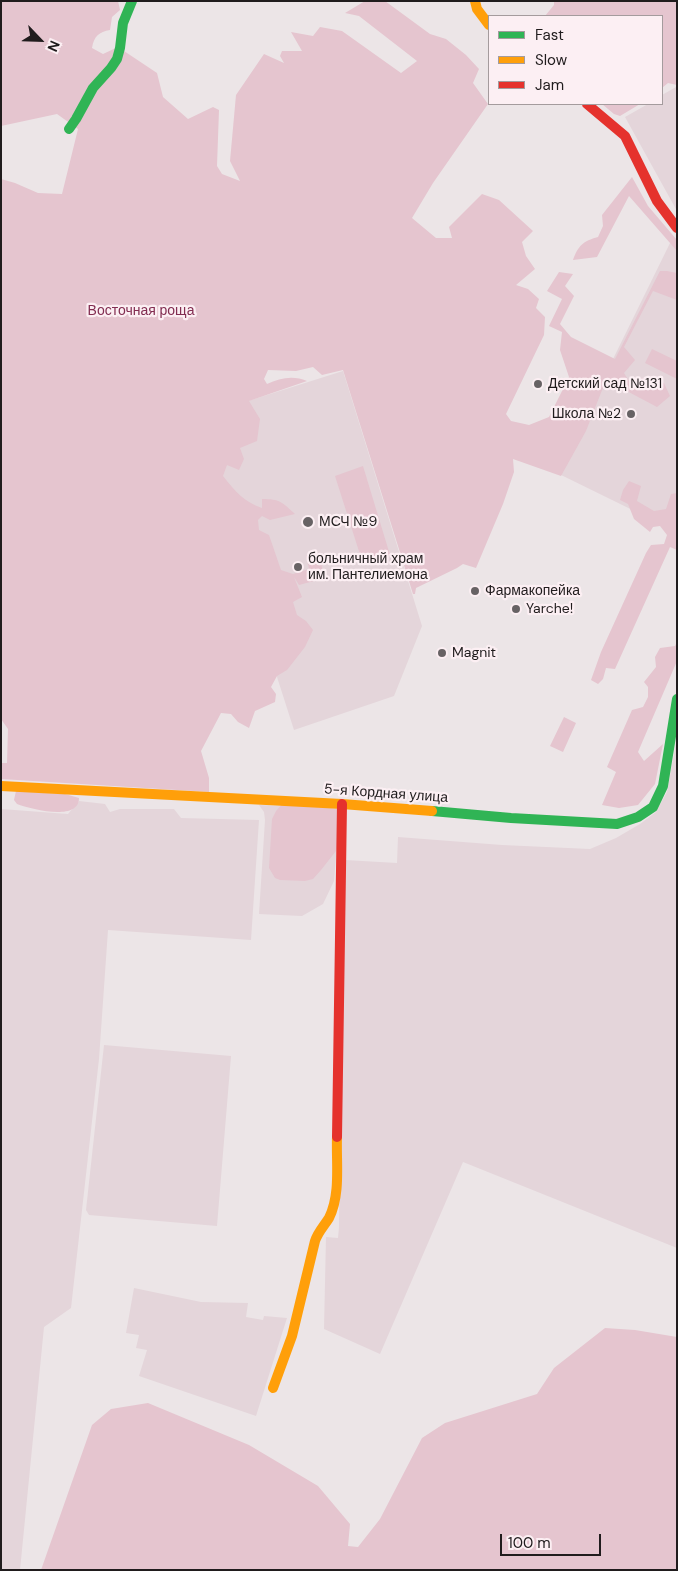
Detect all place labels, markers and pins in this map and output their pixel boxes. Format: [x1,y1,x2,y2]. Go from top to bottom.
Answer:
place label: Детский сад №131 [548,376,662,392]
marker: Детский сад №131 [532,378,544,390]
place label: Школа №2 [552,406,621,422]
marker: Школа №2 [625,408,637,420]
place label: МСЧ №9 [319,514,377,530]
marker: МСЧ №9 [301,515,315,529]
place label: больничный храм им. Пантелиемона [308,551,428,584]
marker: больничный храм им. Пантелиемона [292,561,304,573]
place label: Фармакопейка [485,583,580,599]
marker: Фармакопейка [469,585,481,597]
place label: Yarche! [526,601,573,617]
marker: Yarche! [510,603,522,615]
place label: Magnit [452,645,496,661]
marker: Magnit [436,647,448,659]

